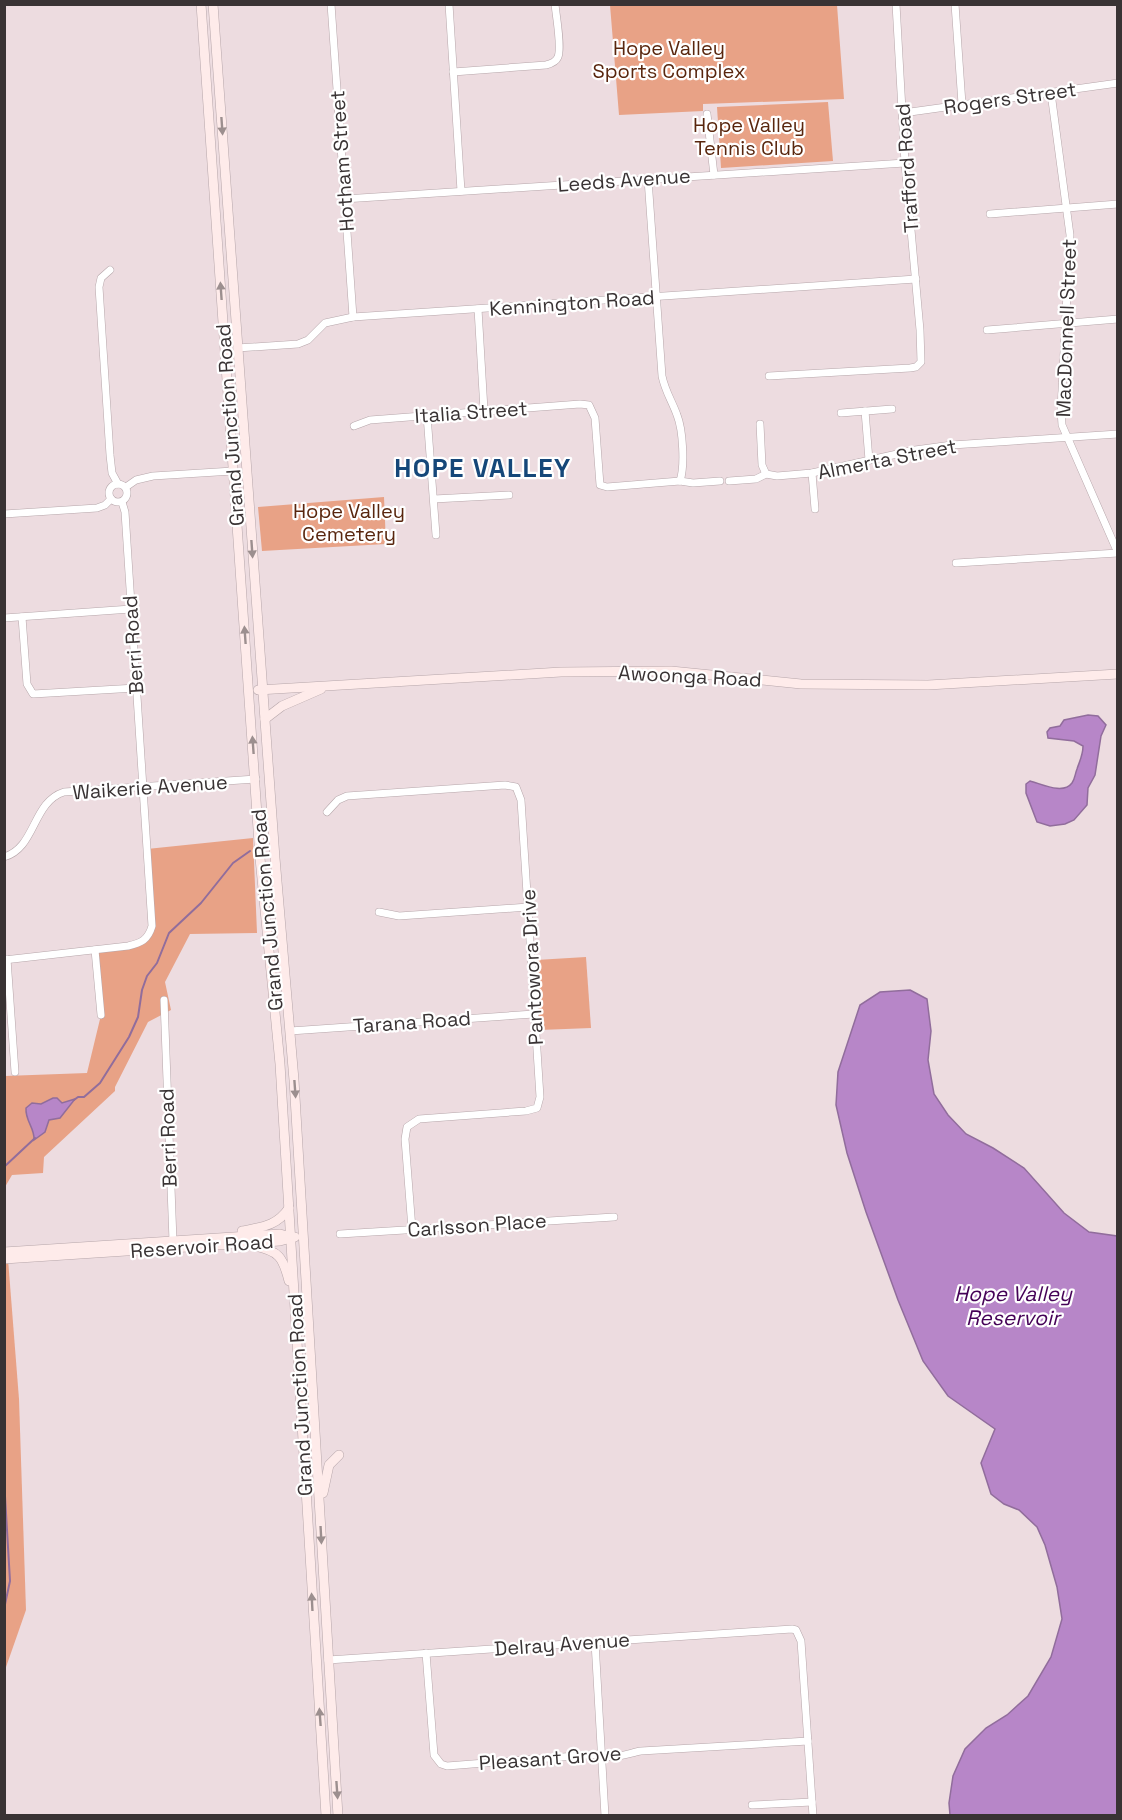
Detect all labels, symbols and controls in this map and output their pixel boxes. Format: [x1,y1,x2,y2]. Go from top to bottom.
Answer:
park label: Hope Valley Sports Complex [592,35,746,84]
street label: Rogers Street [942,76,1078,120]
street label: Hotham Street [324,90,360,232]
street label: Trafford Road [890,102,924,234]
park label: Hope Valley Tennis Club [693,112,805,161]
one-way arrow [217,116,226,135]
street label: Leeds Avenue [557,162,691,198]
street label: MacDonnell Street [1050,238,1082,418]
one-way arrow [216,281,226,300]
street label: Kennington Road [488,284,656,322]
street label: Grand Junction Road [210,323,250,527]
street label: Italia Street [414,395,528,429]
street label: Almerta Street [815,433,959,485]
district label: HOPE VALLEY [394,451,572,485]
park label: Hope Valley Cemetery [293,498,405,547]
one-way arrow [247,539,256,558]
street label: Berri Road [117,595,149,695]
one-way arrow [241,625,250,644]
street label: Awoonga Road [618,659,762,693]
one-way arrow [249,736,258,755]
street label: Waikerie Avenue [72,769,228,805]
street label: Grand Junction Road [245,808,289,1012]
street label: Pantowora Drive [515,888,549,1046]
street label: Tarana Road [352,1005,472,1039]
one-way arrow [290,1080,299,1099]
street label: Berri Road [153,1088,183,1188]
street label: Carlsson Place [406,1207,548,1243]
street label: Reservoir Road [129,1228,275,1264]
water label: Hope Valley Reservoir [954,1280,1073,1331]
street label: Grand Junction Road [282,1293,318,1497]
one-way arrow [317,1525,326,1544]
one-way arrow [308,1593,317,1612]
street label: Delray Avenue [493,1626,631,1662]
one-way arrow [315,1707,325,1726]
street label: Pleasant Grove [478,1740,622,1776]
one-way arrow [332,1781,341,1800]

